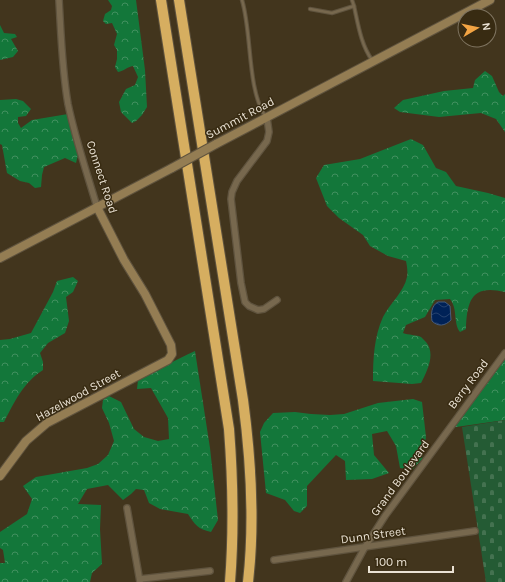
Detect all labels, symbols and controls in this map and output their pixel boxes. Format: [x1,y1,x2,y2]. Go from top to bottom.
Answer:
north arrow [457,8,497,48]
text: N [479,22,493,31]
street label: Summit Road [203,94,277,142]
street label: Connect Road [84,139,120,215]
street label: Berry Road [445,356,491,412]
street label: Hazelwood Street [33,366,123,424]
street label: Grand Boulevard [368,437,432,519]
street label: Dunn Street [340,523,407,546]
scale bar [369,548,453,574]
text: 100 m [375,555,407,569]

